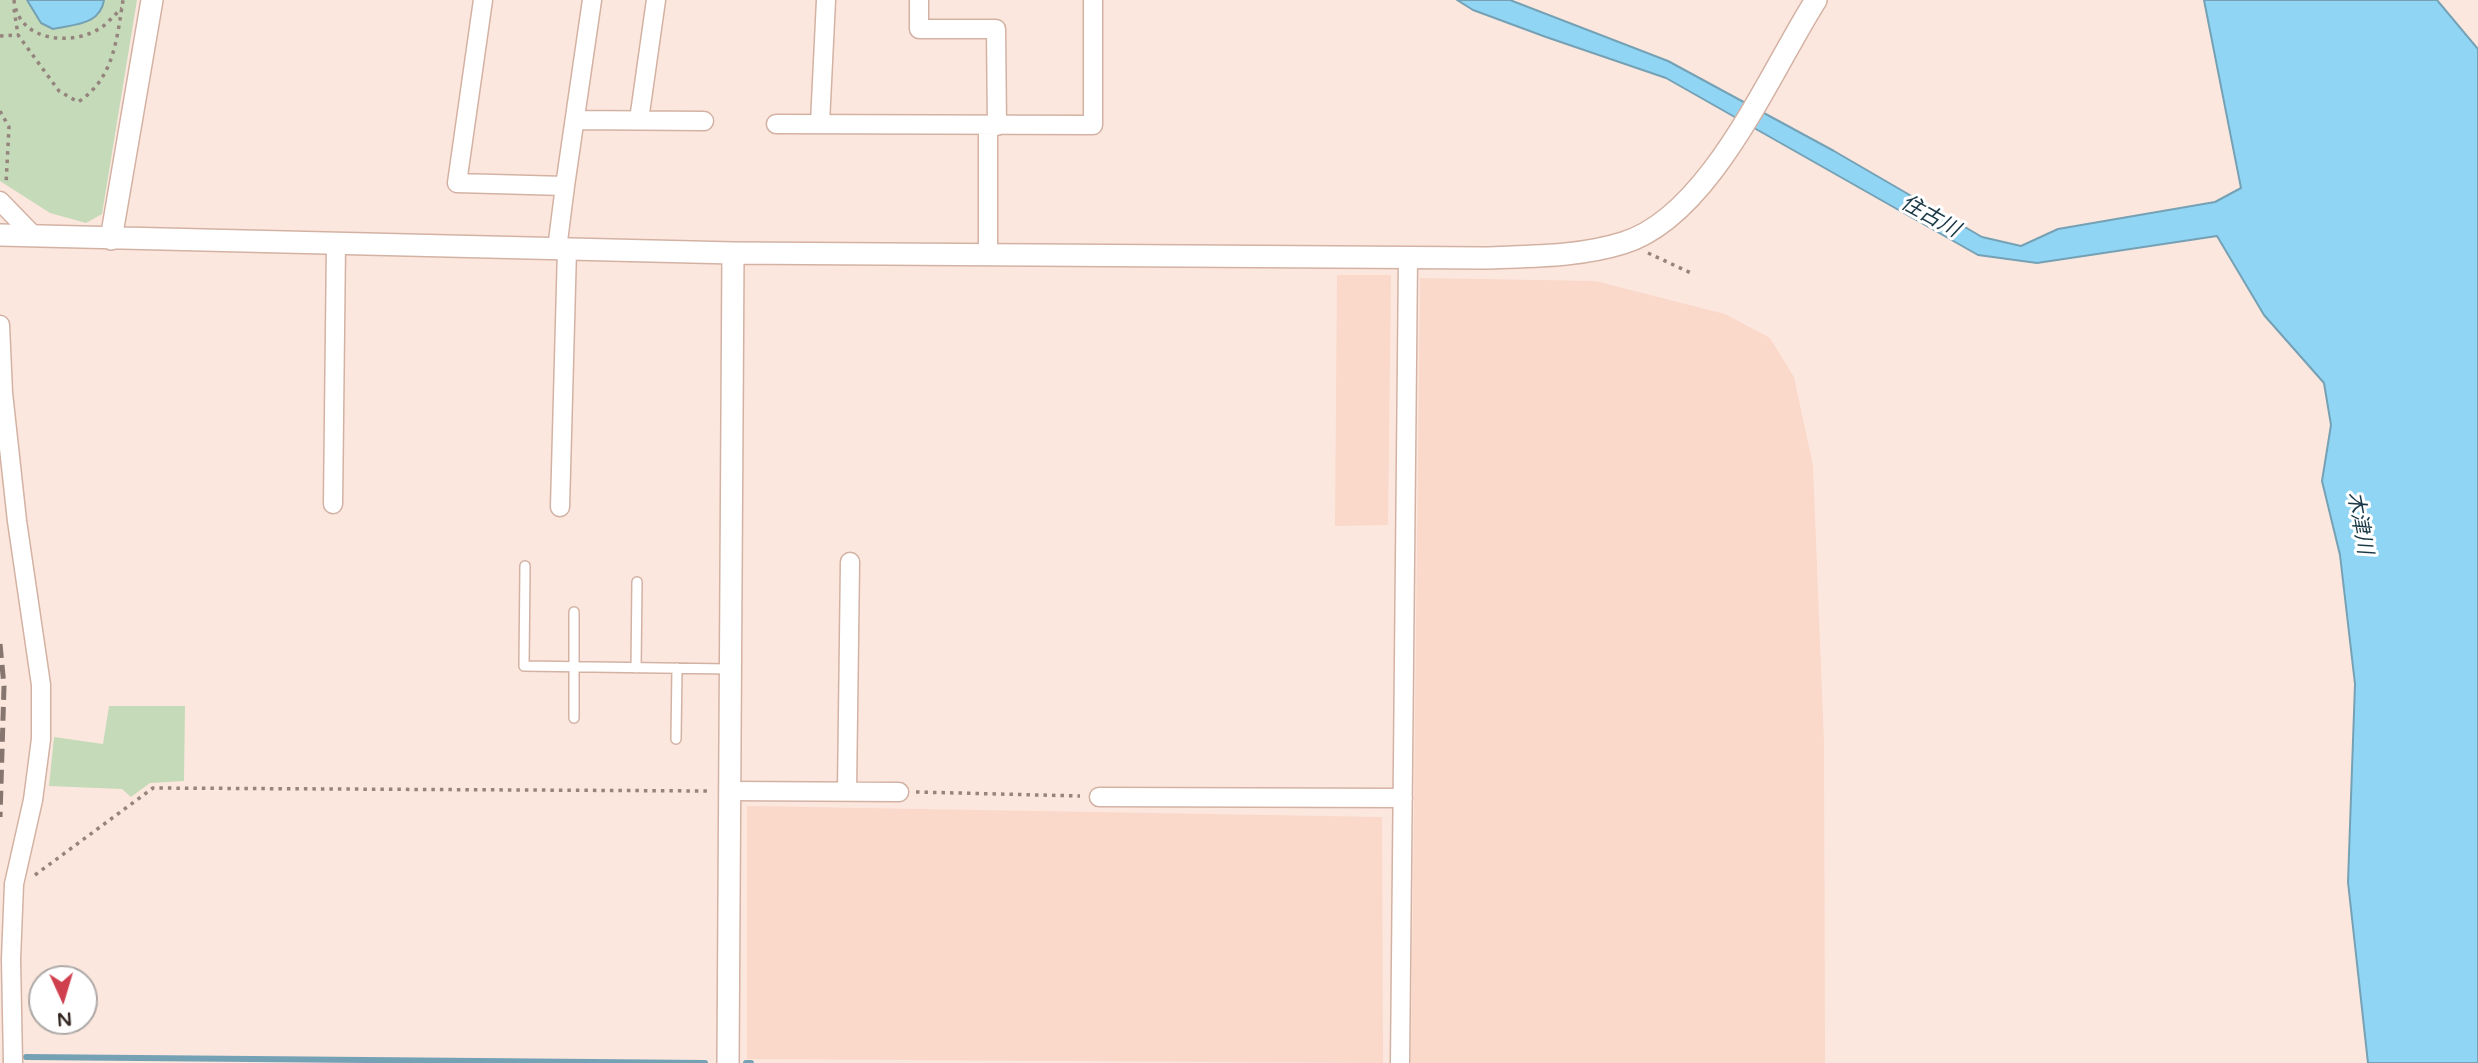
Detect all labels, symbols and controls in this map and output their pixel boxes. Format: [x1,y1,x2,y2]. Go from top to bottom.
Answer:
water label: 住古川 [1896,191,1964,243]
water label: 木津川 [2341,490,2377,556]
north arrow [28,965,98,1035]
text: N [56,1007,73,1030]

